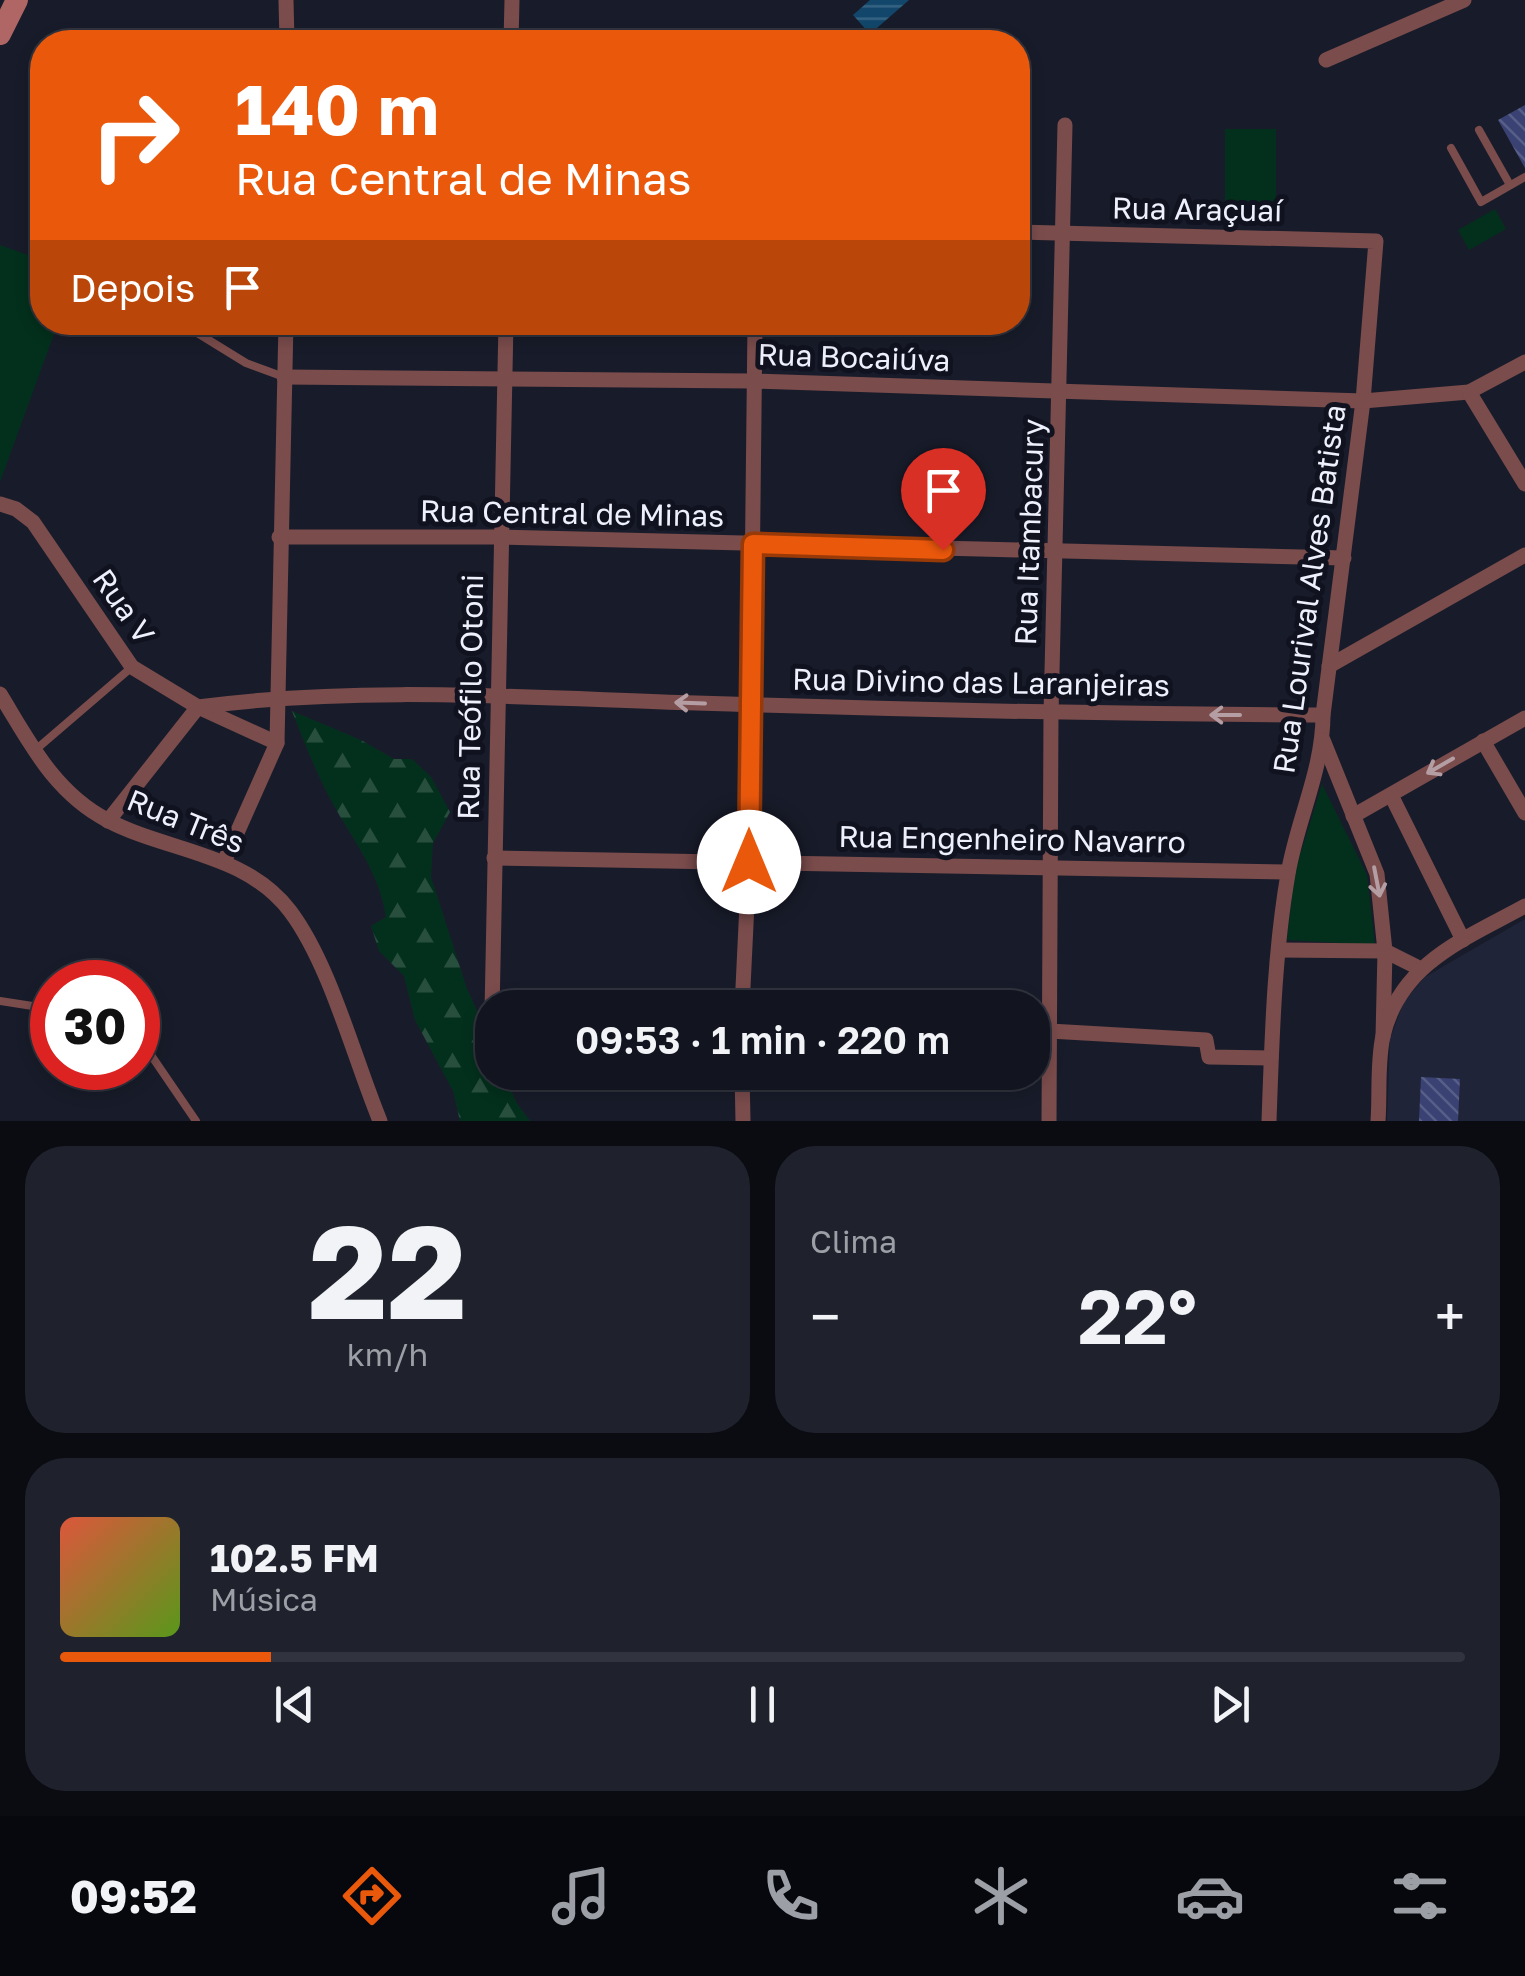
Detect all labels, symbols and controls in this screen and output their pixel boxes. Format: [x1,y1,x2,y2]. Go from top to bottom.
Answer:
text: 140 m [235,66,439,150]
icon: right [70,70,200,200]
text: Rua Central de Minas [235,151,691,205]
street label: Rua Araçuaí [1112,190,1284,229]
icon: arrive [215,260,270,315]
text: Depois [70,265,195,310]
street label: Rua Bocaiúva [757,336,951,378]
street label: Rua Lourival Alves Batista [1265,402,1353,776]
street label: Rua Itambacury [1007,418,1051,646]
pin [901,448,986,551]
icon: arrive [916,463,971,518]
street label: Rua Central de Minas [420,492,724,534]
street label: Rua V [86,562,162,650]
street label: Rua Teófilo Otoni [450,574,490,820]
street label: Rua Divino das Laranjeiras [792,661,1170,703]
one-way arrow [675,693,707,712]
one-way arrow [1210,706,1242,724]
one-way arrow [1426,756,1455,776]
street label: Rua Três [122,781,250,861]
position arrow [697,810,801,914]
street label: Rua Engenheiro Navarro [838,818,1186,860]
one-way arrow [1368,865,1387,897]
speed limit sign: 30 [30,960,160,1090]
text: 09:53 · 1 min · 220 m [575,1017,950,1062]
text: 22 [308,1192,467,1348]
text: Clima [810,1222,897,1260]
text: 22° [1078,1270,1197,1361]
text: − [810,1283,840,1349]
text: + [1435,1283,1465,1349]
text: km/h [347,1335,428,1373]
text: 102.5 FM [210,1535,379,1580]
text: Música [210,1580,318,1618]
icon: previous [267,1677,322,1732]
icon: pause [735,1677,790,1732]
icon: next [1203,1677,1258,1732]
icon: directions [337,1861,407,1931]
icon: music [546,1861,616,1931]
icon: phone [756,1861,826,1931]
icon: climate [966,1861,1036,1931]
icon: car [1175,1861,1245,1931]
icon: filters [1385,1861,1455,1931]
text: 09:52 [70,1869,197,1923]

